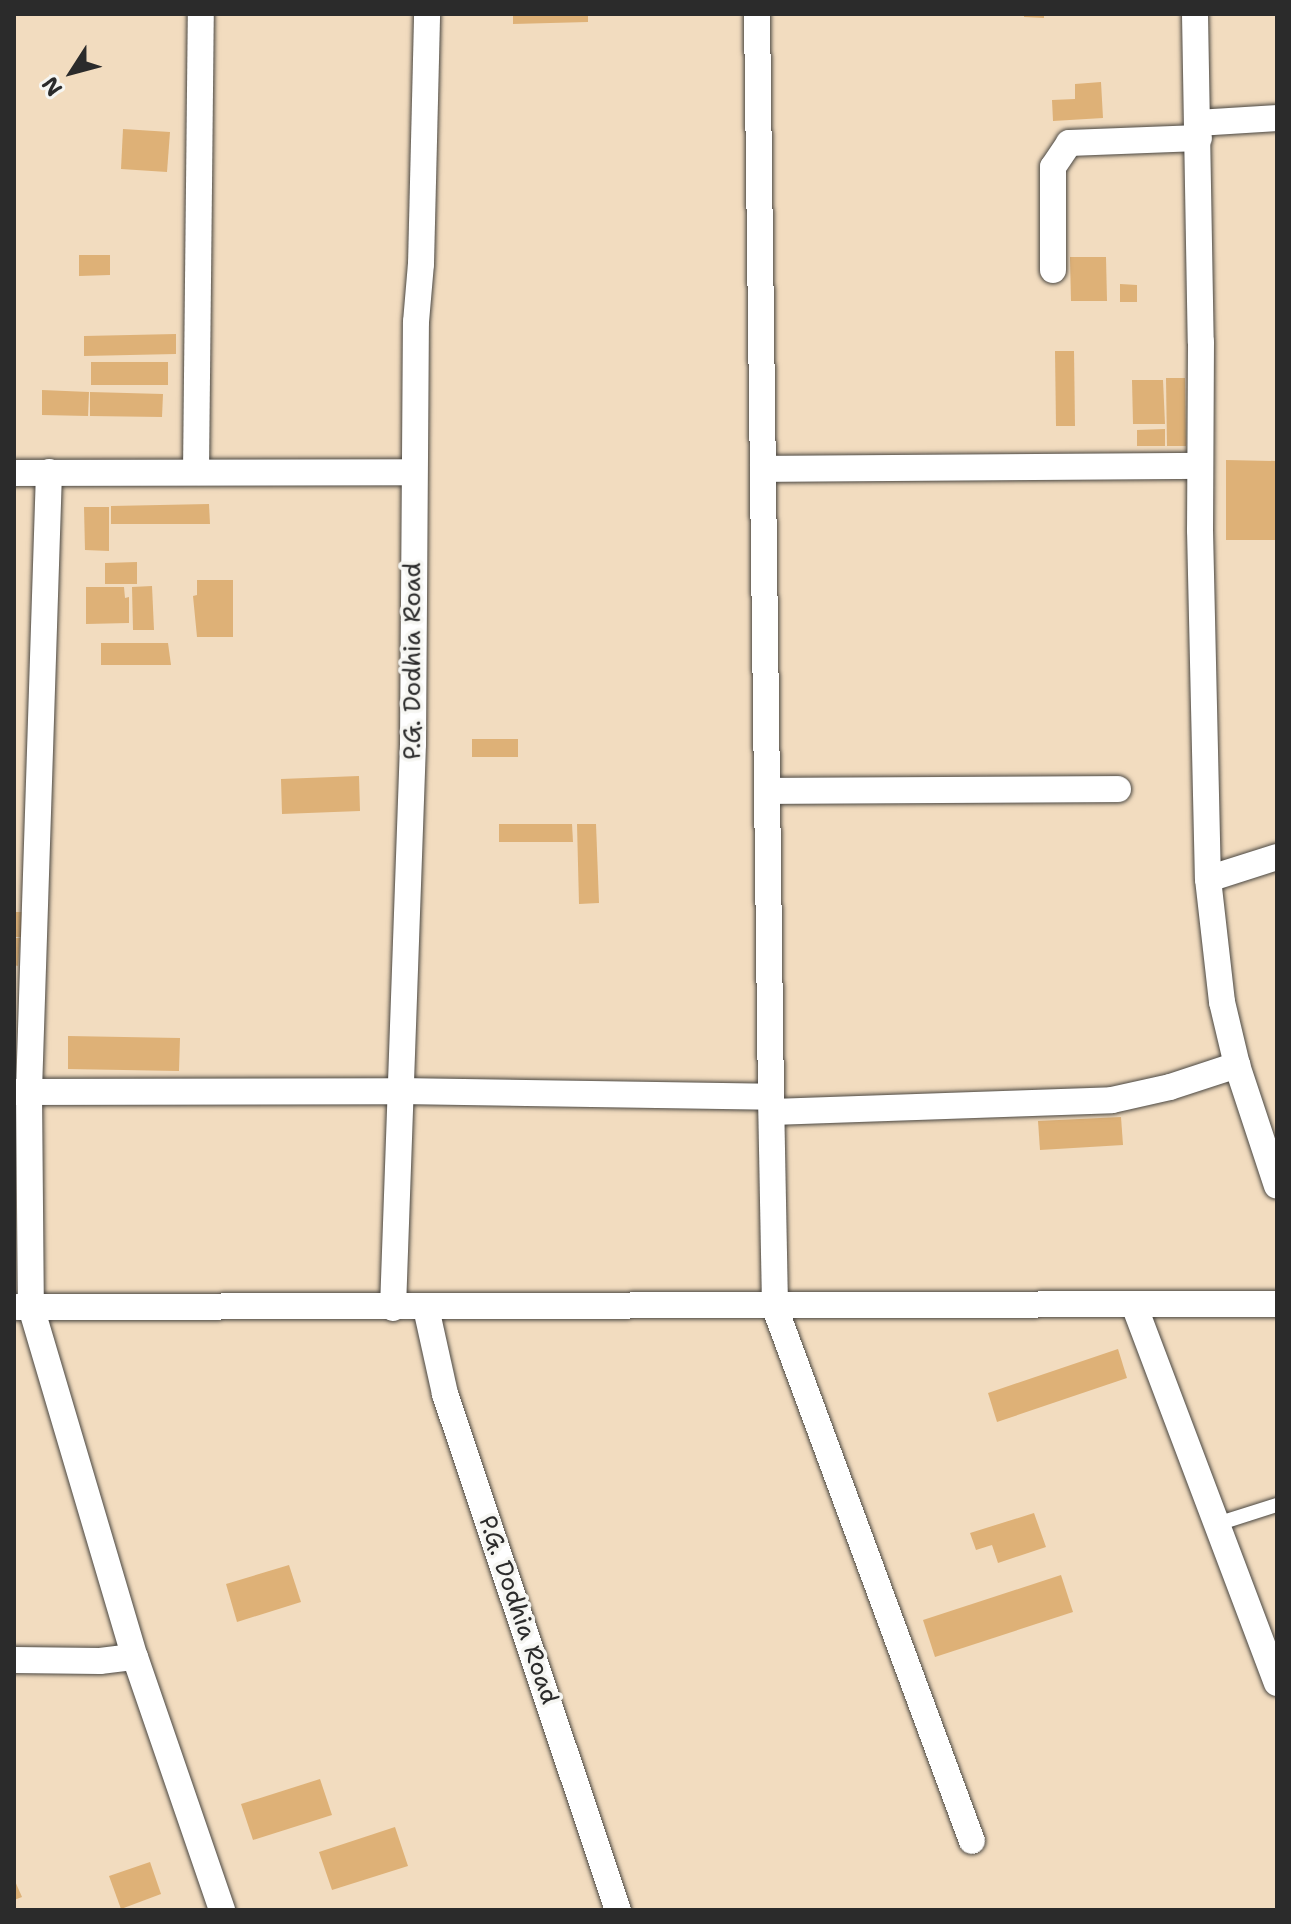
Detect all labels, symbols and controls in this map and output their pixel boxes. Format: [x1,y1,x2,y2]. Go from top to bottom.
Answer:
north arrow [32,32,112,112]
text: N [35,71,69,102]
street label: P.G. Dodhia Road [399,562,427,760]
street label: P.G. Dodhia Road [472,1512,564,1708]

